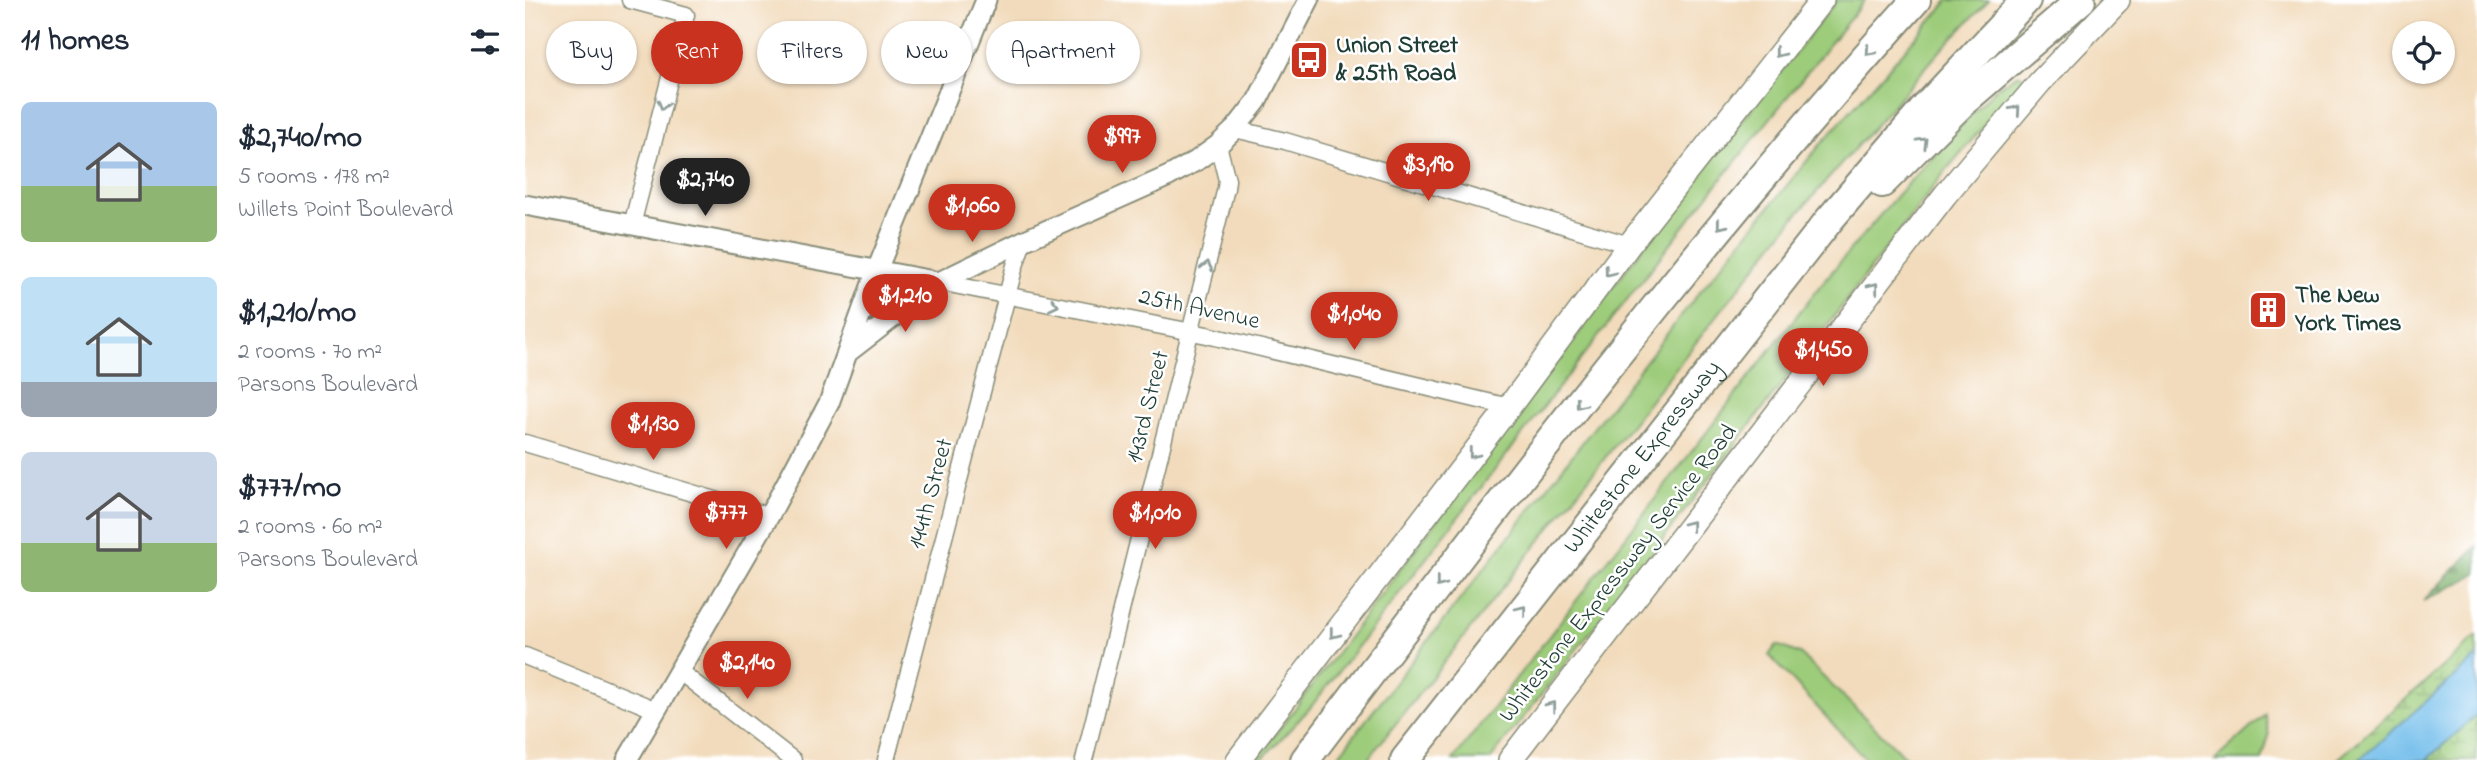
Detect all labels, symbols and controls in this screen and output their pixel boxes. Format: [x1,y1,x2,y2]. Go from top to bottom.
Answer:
text: 11 homes [21,20,129,64]
chip: Buy [546,21,637,84]
chip: Rent [651,21,743,84]
chip: Filters [757,21,867,84]
chip: New [881,21,972,84]
chip: Apartment [986,21,1140,84]
map controls [2392,21,2455,84]
button: locate [2392,21,2455,84]
icon: filters [466,23,504,61]
place label: Union Street & 25th Road [1335,29,1459,92]
bus stop icon: Union Street & 25th Road [1288,39,1330,81]
one-way arrow [1866,43,1878,56]
one-way arrow [1775,46,1788,58]
one-way arrow [657,99,671,111]
one-way arrow [2008,105,2020,118]
pin: $997 [1081,116,1163,175]
text: $2,740/mo [238,117,362,161]
text: $997 [1103,121,1141,154]
icon: home [77,130,161,214]
one-way arrow [1914,137,1927,150]
pin: $3,190 [1371,144,1485,203]
text: $3,190 [1402,149,1454,182]
pin: $2,740 [648,158,762,218]
text: 5 rooms · 178 m² [238,161,390,194]
text: $2,740 [676,164,734,197]
pin: $1,060 [915,184,1029,244]
text: $1,060 [944,190,1000,223]
text: Willets Point Boulevard [238,194,453,227]
one-way arrow [1716,217,1729,229]
one-way arrow [1199,260,1214,272]
one-way arrow [1605,264,1618,276]
pin: $1,210 [848,274,962,334]
place label: The New York Times [2294,279,2401,342]
text: $1,210 [878,280,932,313]
street label: 25th Avenue [1135,280,1263,340]
one-way arrow [1865,282,1878,295]
building icon: The New York Times [2247,289,2289,331]
text: $1,210/mo [238,292,356,336]
pin: $1,040 [1297,292,1411,352]
one-way arrow [1048,296,1060,311]
text: $1,040 [1327,298,1381,331]
icon: home [77,305,161,389]
pin: $1,450 [1766,328,1880,388]
text: $1,450 [1794,334,1852,367]
text: 2 rooms · 70 m² [238,336,382,369]
street label: 143rd Street [1118,347,1180,467]
street label: Whitestone Expressway [1556,353,1731,562]
text: Parsons Boulevard [238,369,418,402]
one-way arrow [1575,396,1588,408]
pin: $1,130 [596,402,710,462]
text: $1,130 [627,408,679,441]
street label: Whitestone Expressway Service Road [1491,417,1748,731]
street label: 144th Street [900,435,964,553]
one-way arrow [1469,446,1481,458]
text: $777/mo [238,467,341,511]
icon: home [77,480,161,564]
pin: $777 [685,491,767,551]
pin: $1,010 [1098,491,1212,551]
text: $777 [705,497,747,530]
text: $1,010 [1129,497,1181,530]
text: 2 rooms · 60 m² [238,511,383,544]
one-way arrow [1681,521,1694,533]
text: Parsons Boulevard [238,544,418,577]
one-way arrow [1435,575,1448,588]
one-way arrow [1514,605,1526,618]
one-way arrow [1330,626,1343,639]
pin: $2,140 [690,642,804,701]
text: $2,140 [719,647,775,680]
one-way arrow [1543,701,1556,713]

